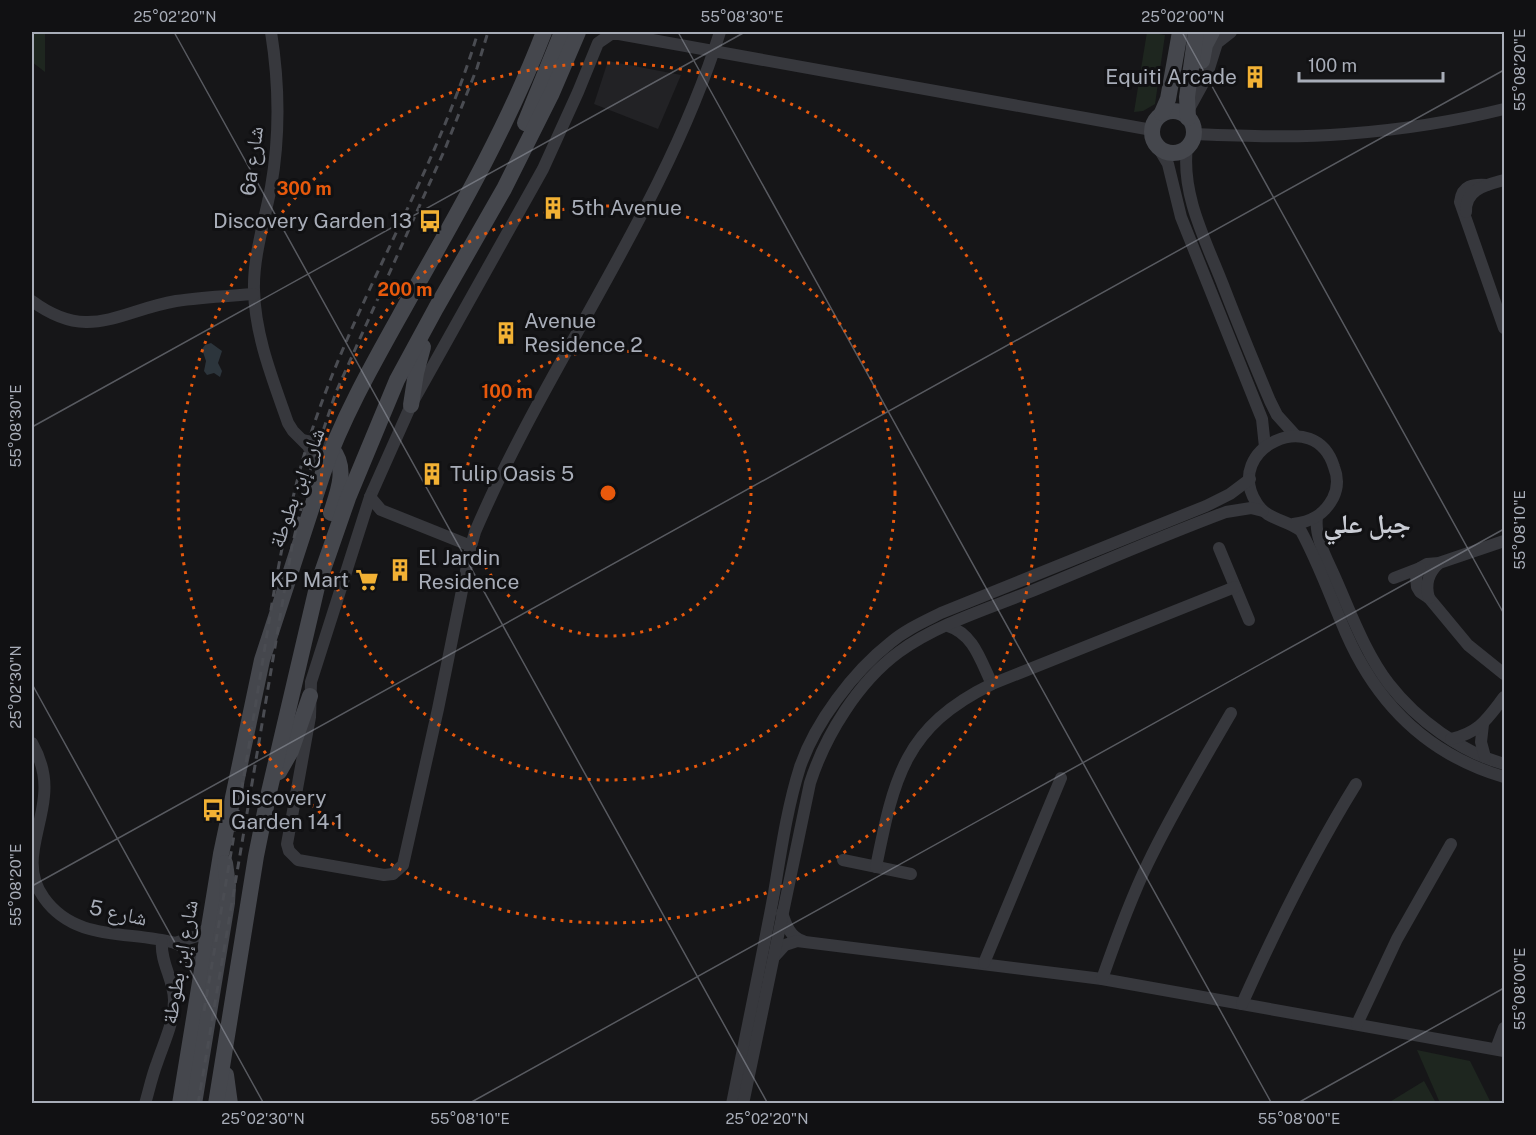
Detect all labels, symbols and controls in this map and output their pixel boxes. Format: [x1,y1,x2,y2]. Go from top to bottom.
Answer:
text: 25°02'20"N [133,8,217,25]
text: 55°08'30"E [701,8,783,25]
text: 25°02'00"N [1141,8,1225,25]
text: 55°08'20"E [1511,29,1528,111]
scale bar [1299,45,1443,83]
text: 100 m [1308,55,1357,76]
place label: Equiti Arcade [1105,64,1237,89]
building icon: Equiti Arcade [1242,64,1268,90]
street label: 6a شارع [235,125,269,197]
text: 300 m [276,178,332,199]
building icon: 5th Avenue [540,195,566,221]
place label: 5th Avenue [571,195,682,220]
place label: Discovery Garden 13 [213,208,412,233]
bus stop icon: Discovery Garden 13 [417,208,443,234]
text: 200 m [378,279,432,300]
place label: Avenue Residence 2 [524,308,643,357]
building icon: Avenue Residence 2 [493,320,519,346]
text: 100 m [481,381,533,402]
text: 55°08'30"E [7,385,24,467]
street label: شارع إبن بطوطة [263,425,332,552]
building icon: Tulip Oasis 5 [419,461,445,487]
place label: Tulip Oasis 5 [450,461,574,486]
centre of rings [598,483,618,503]
text: 55°08'10"E [1511,490,1528,570]
district label: جبل علي [1323,507,1411,545]
place label: El Jardin Residence [418,545,519,594]
building icon: El Jardin Residence [387,557,413,583]
place label: KP Mart [270,567,349,592]
supermarket icon: KP Mart [354,567,380,593]
text: 25°02'30"N [7,645,24,729]
place label: Discovery Garden 14 1 [231,785,343,834]
bus stop icon: Discovery Garden 14 1 [200,797,226,823]
text: 55°08'20"E [7,844,24,926]
street label: شارع 5 [87,894,149,932]
street label: شارع إبن بطوطة [156,898,205,1026]
text: 55°08'00"E [1511,948,1528,1030]
text: 25°02'30"N [221,1110,305,1127]
text: 55°08'10"E [430,1110,510,1127]
text: 25°02'20"N [725,1110,809,1127]
text: 55°08'00"E [1258,1110,1340,1127]

